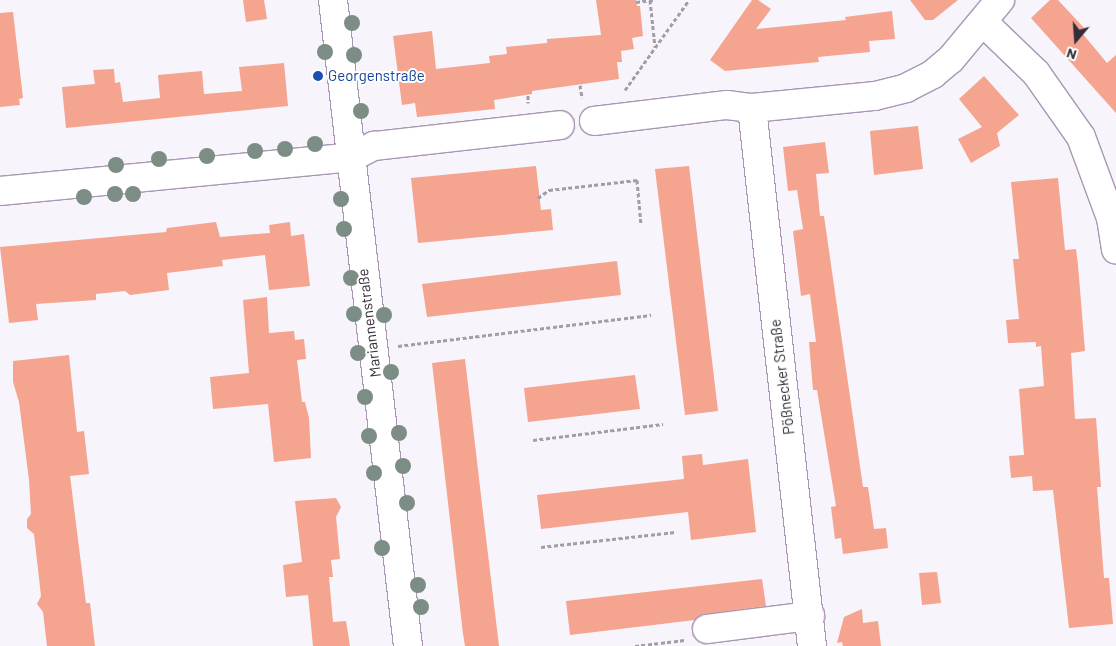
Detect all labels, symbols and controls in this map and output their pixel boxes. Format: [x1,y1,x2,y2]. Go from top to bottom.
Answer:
north arrow [1051,15,1101,65]
text: N [1064,45,1078,64]
place label: Georgenstraße [328,67,425,85]
marker: Georgenstraße [312,70,324,82]
street label: Mariannenstraße [353,268,385,378]
street label: Pößnecker Straße [766,318,798,436]

